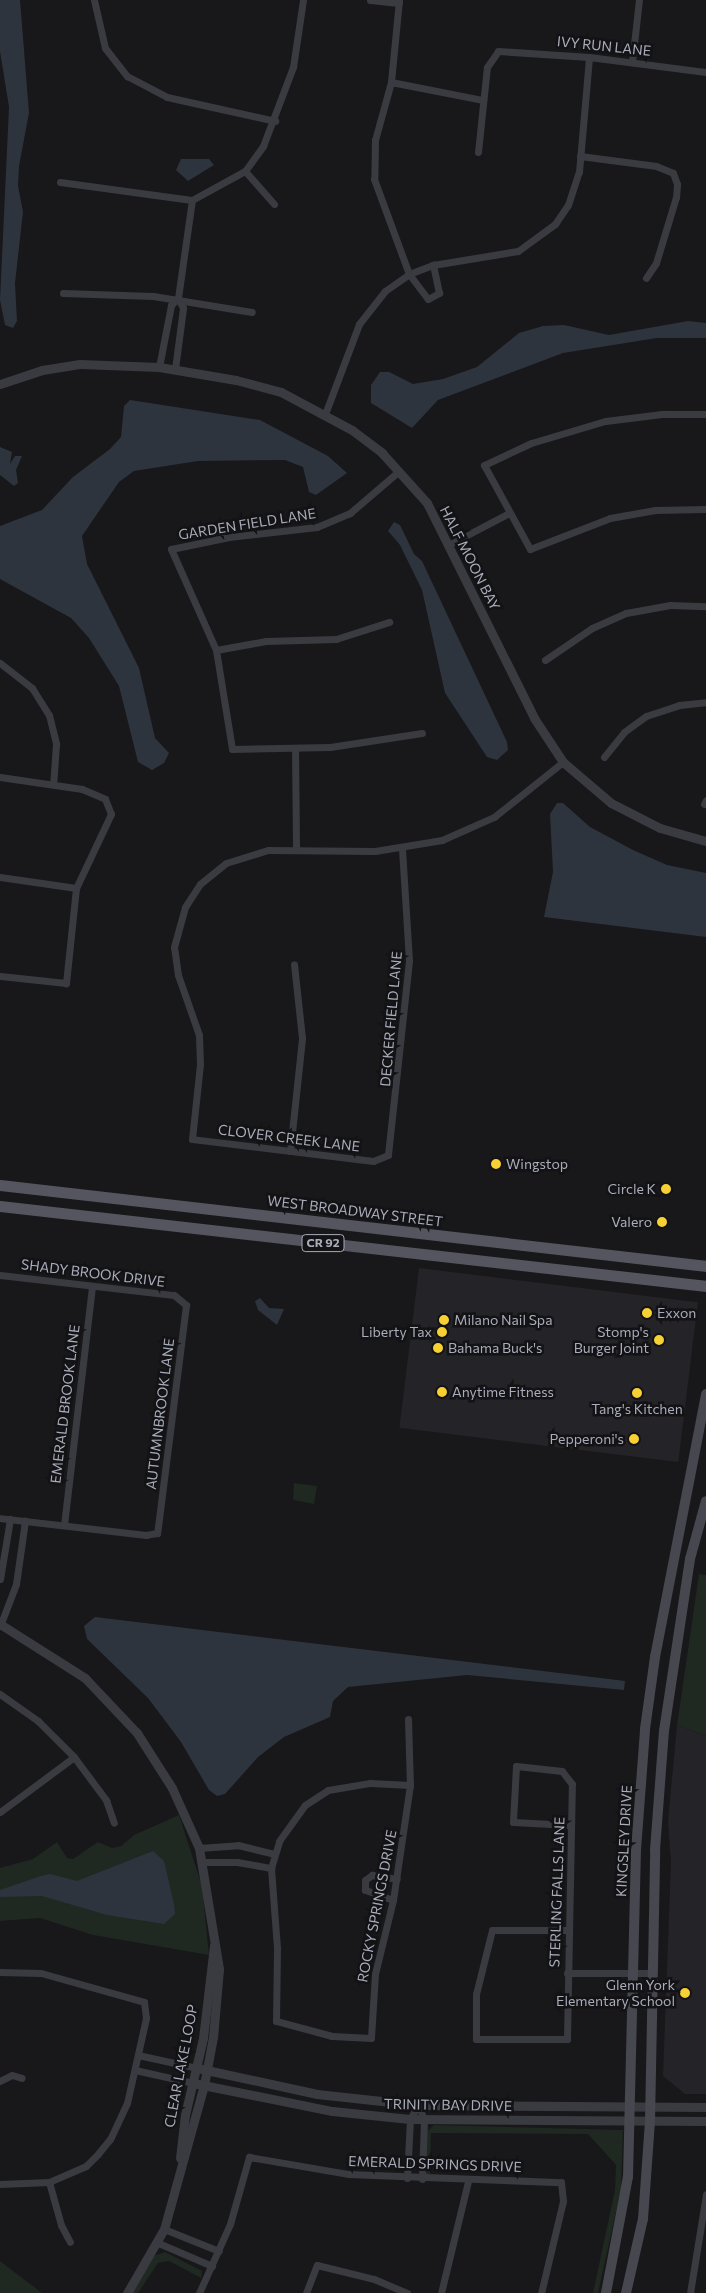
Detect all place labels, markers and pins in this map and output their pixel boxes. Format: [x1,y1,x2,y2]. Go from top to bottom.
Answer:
place label: Wingstop [506,1156,568,1172]
marker: Wingstop [490,1158,502,1170]
place label: Circle K [608,1181,656,1197]
marker: Circle K [660,1183,672,1195]
place label: Valero [611,1214,652,1230]
marker: Valero [656,1216,668,1228]
place label: Exxon [657,1305,696,1321]
marker: Exxon [641,1307,653,1319]
place label: Milano Nail Spa [454,1312,552,1328]
marker: Milano Nail Spa [438,1314,450,1326]
place label: Liberty Tax [361,1324,432,1340]
place label: Stomp's Burger Joint [574,1324,649,1356]
marker: Liberty Tax [436,1326,448,1338]
marker: Stomp's Burger Joint [653,1334,665,1346]
place label: Bahama Buck's [448,1340,542,1356]
marker: Bahama Buck's [432,1342,444,1354]
place label: Anytime Fitness [452,1384,554,1400]
marker: Anytime Fitness [436,1386,448,1398]
marker: Tang's Kitchen [631,1387,643,1399]
place label: Tang's Kitchen [591,1401,683,1417]
place label: Pepperoni's [550,1431,624,1447]
marker: Pepperoni's [628,1433,640,1445]
place label: Glenn York Elementary School [556,1977,675,2010]
marker: Glenn York Elementary School [679,1987,691,1999]

